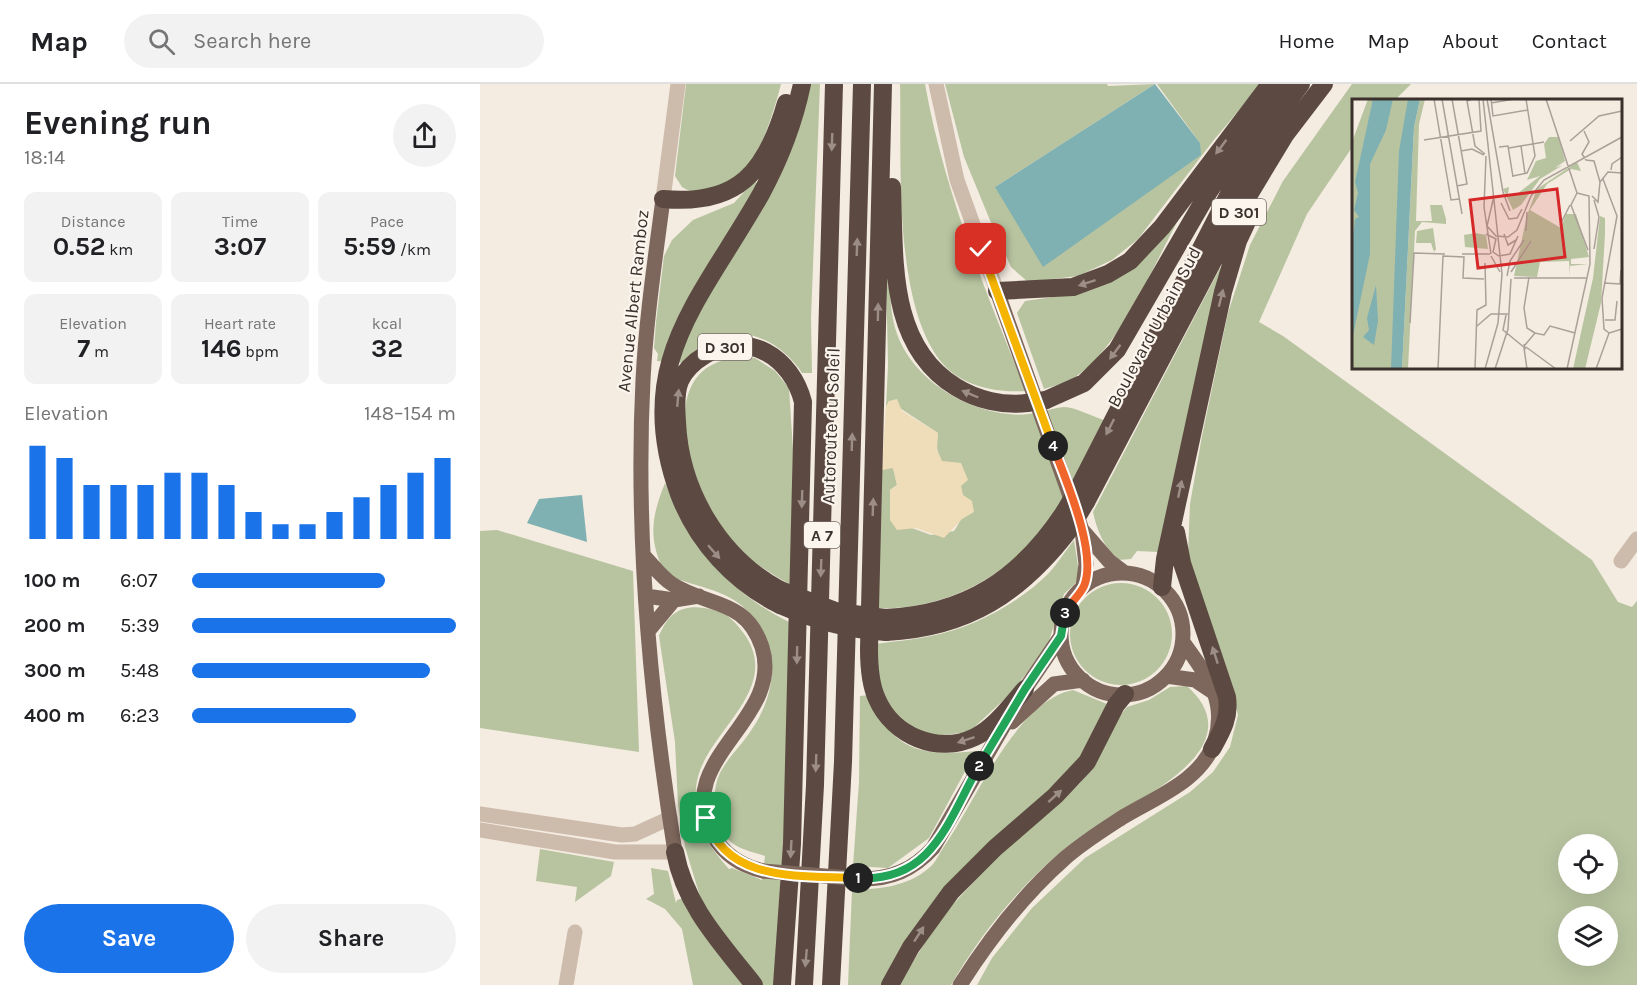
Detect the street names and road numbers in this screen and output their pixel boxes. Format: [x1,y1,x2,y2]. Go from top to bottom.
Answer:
road number: D 301 [1212,199,1266,225]
street label: Avenue Albert Ramboz [612,209,654,393]
street label: Boulevard Urbain Sud [1102,243,1206,411]
road number: D 301 [698,334,752,360]
street label: Autoroute du Soleil [817,347,845,505]
road number: A 7 [804,522,840,548]

